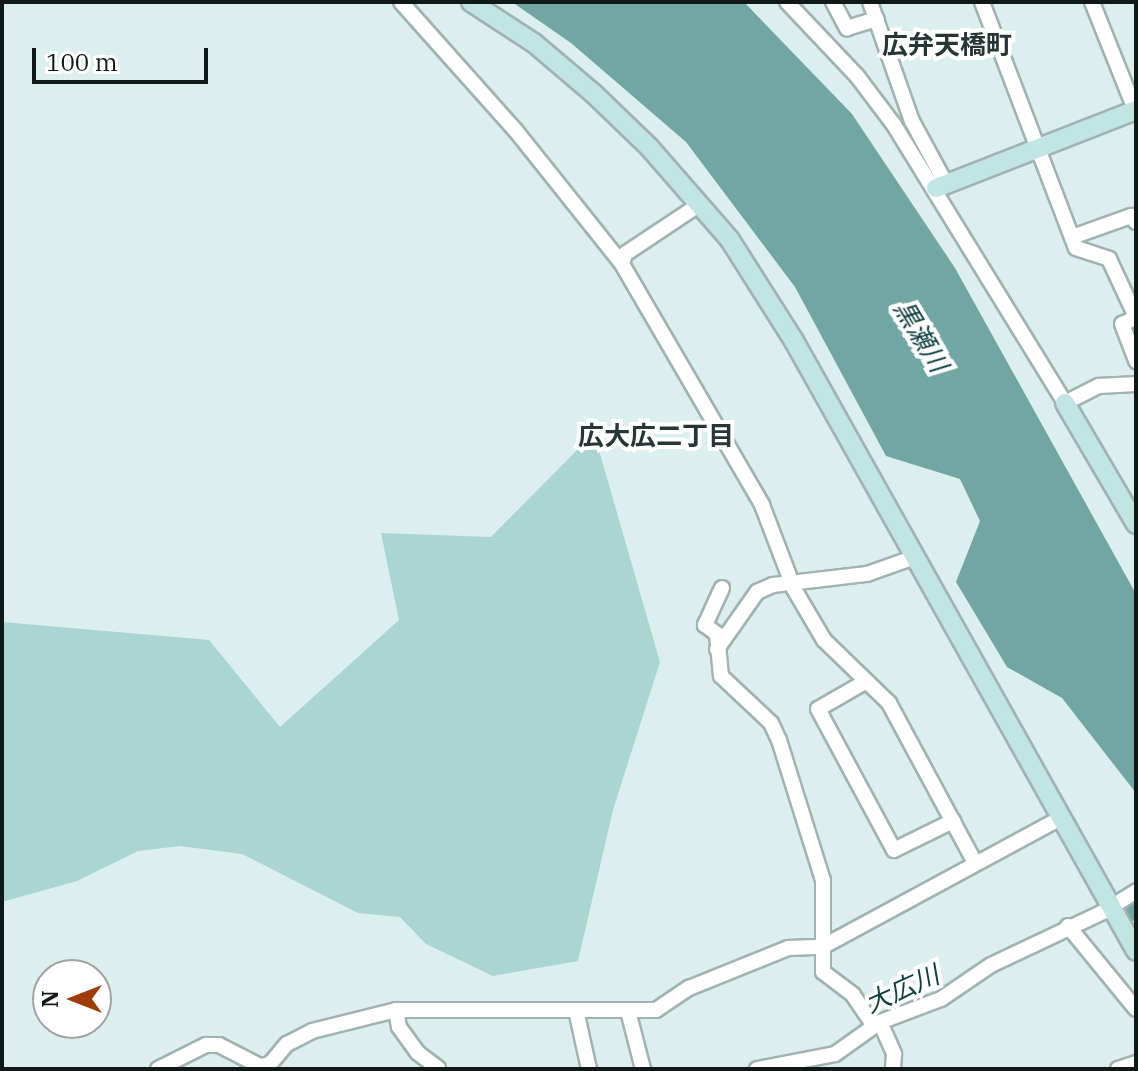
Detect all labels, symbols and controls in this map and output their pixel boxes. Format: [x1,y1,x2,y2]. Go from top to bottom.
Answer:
district label: 広弁天橋町 [882,29,1012,61]
scale bar [36,32,212,82]
text: 100 m [46,46,118,78]
water label: 黒瀬川 [888,295,954,377]
district label: 広大広二丁目 [578,420,734,452]
north arrow [32,959,112,1039]
water label: 大広川 [860,959,944,1019]
text: N [35,990,64,1008]

